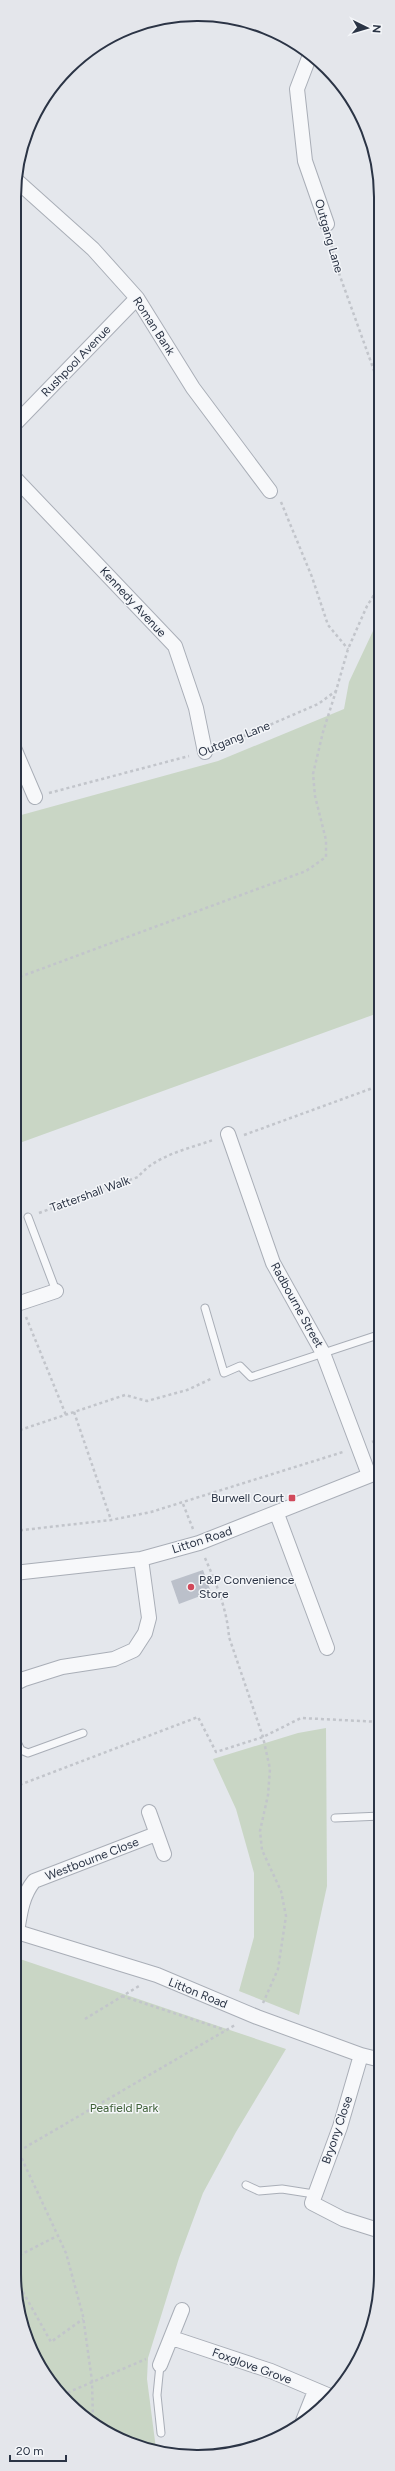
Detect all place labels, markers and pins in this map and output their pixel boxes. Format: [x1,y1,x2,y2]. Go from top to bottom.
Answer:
place label: Burwell Court [211,1491,284,1505]
marker: Burwell Court [287,1493,297,1503]
place label: P&P Convenience Store [199,1573,295,1601]
marker: P&P Convenience Store [186,1582,196,1592]

